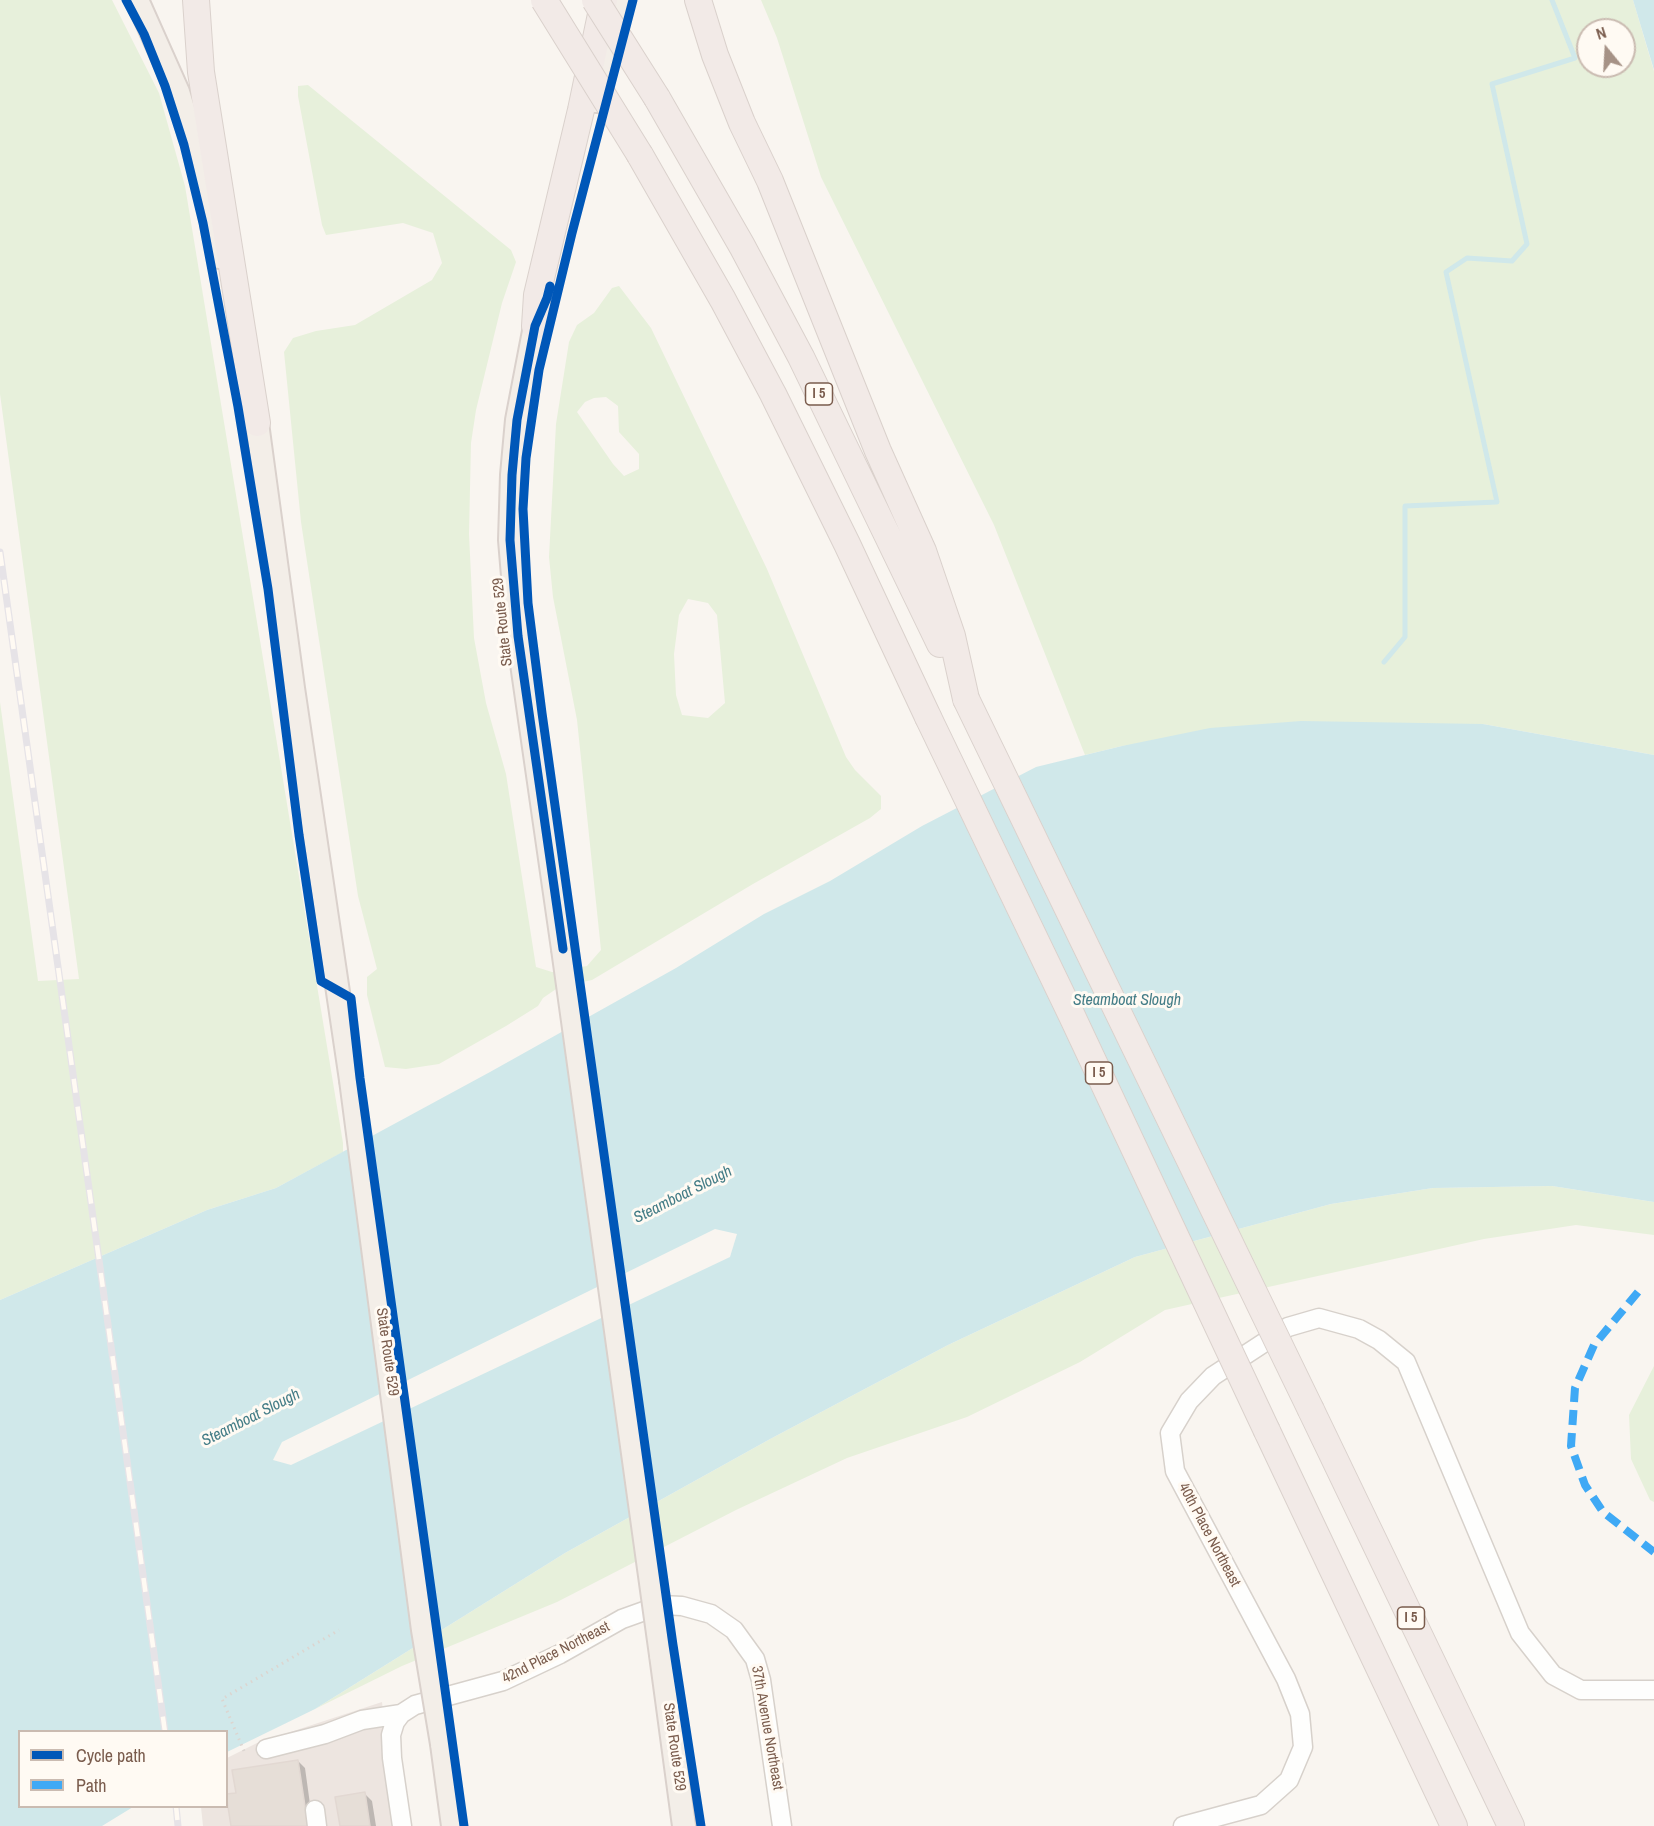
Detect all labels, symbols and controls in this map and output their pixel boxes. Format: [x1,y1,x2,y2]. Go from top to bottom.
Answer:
north arrow [1576,18,1636,78]
text: N [1593,21,1609,45]
road number: I 5 [806,383,832,405]
street label: State Route 529 [489,577,517,667]
water label: Steamboat Slough [1073,991,1181,1011]
road number: I 5 [1086,1062,1112,1084]
water label: Steamboat Slough [631,1162,735,1228]
street label: State Route 529 [372,1307,402,1397]
water label: Steamboat Slough [199,1385,303,1451]
street label: 40th Place Northeast [1174,1480,1244,1590]
road number: I 5 [1398,1607,1424,1629]
street label: 42nd Place Northeast [499,1618,613,1688]
street label: 37th Avenue Northeast [747,1665,787,1791]
street label: State Route 529 [659,1702,689,1792]
legend [18,1730,228,1808]
text: Cycle path [76,1743,146,1768]
text: Path [76,1773,106,1798]

